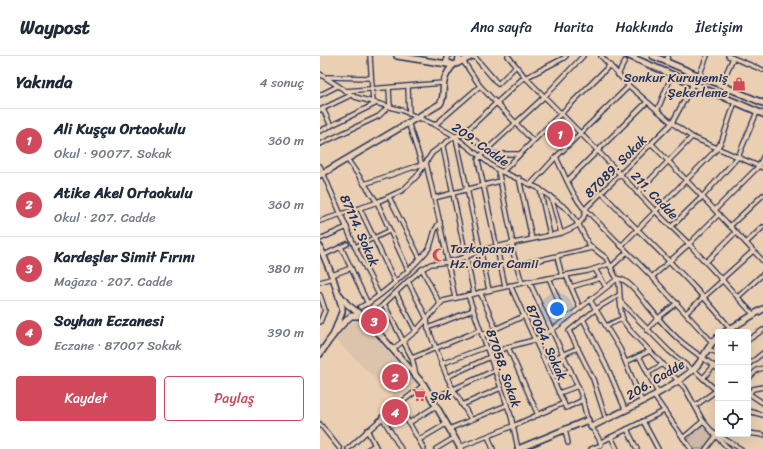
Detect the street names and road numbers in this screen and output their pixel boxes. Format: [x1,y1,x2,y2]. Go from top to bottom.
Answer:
street label: 209. Cadde [447,116,515,173]
street label: 87089. Sokak [578,129,652,203]
street label: 211. Cadde [625,165,684,225]
street label: 87114. Sokak [333,190,386,270]
street label: 87064. Sokak [519,300,574,384]
street label: 87058. Sokak [479,326,528,411]
street label: 206. Cadde [621,353,689,406]

